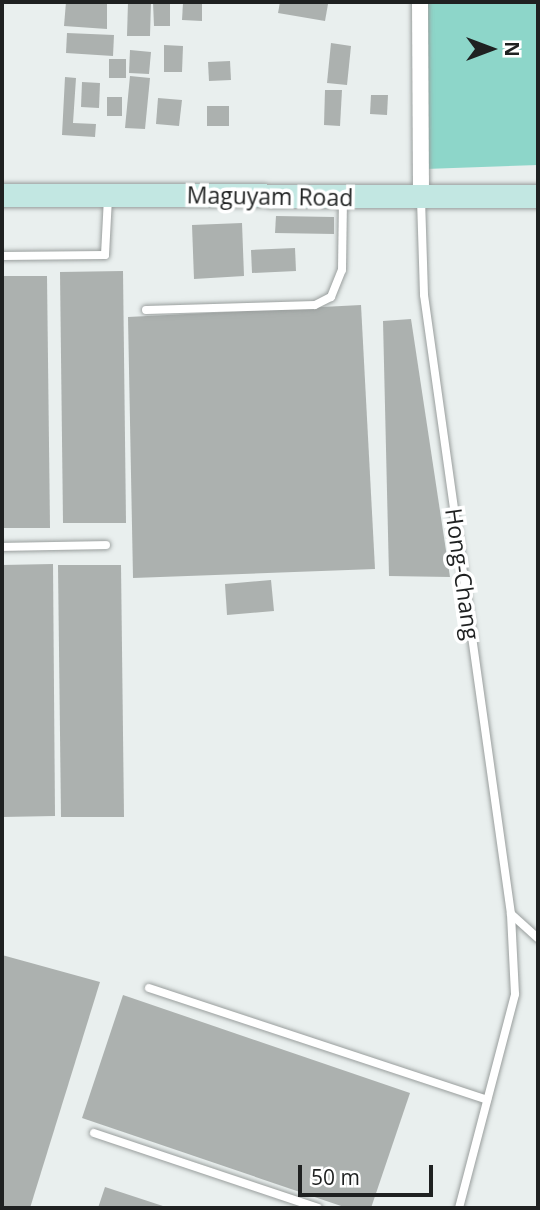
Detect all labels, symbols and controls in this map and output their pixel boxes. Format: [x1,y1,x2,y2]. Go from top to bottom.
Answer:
north arrow [456,14,526,84]
text: N [499,41,525,57]
street label: Maguyam Road [187,181,353,211]
street label: Hong-Chang [440,506,486,642]
scale bar [302,1150,437,1194]
text: 50 m [311,1163,360,1191]

